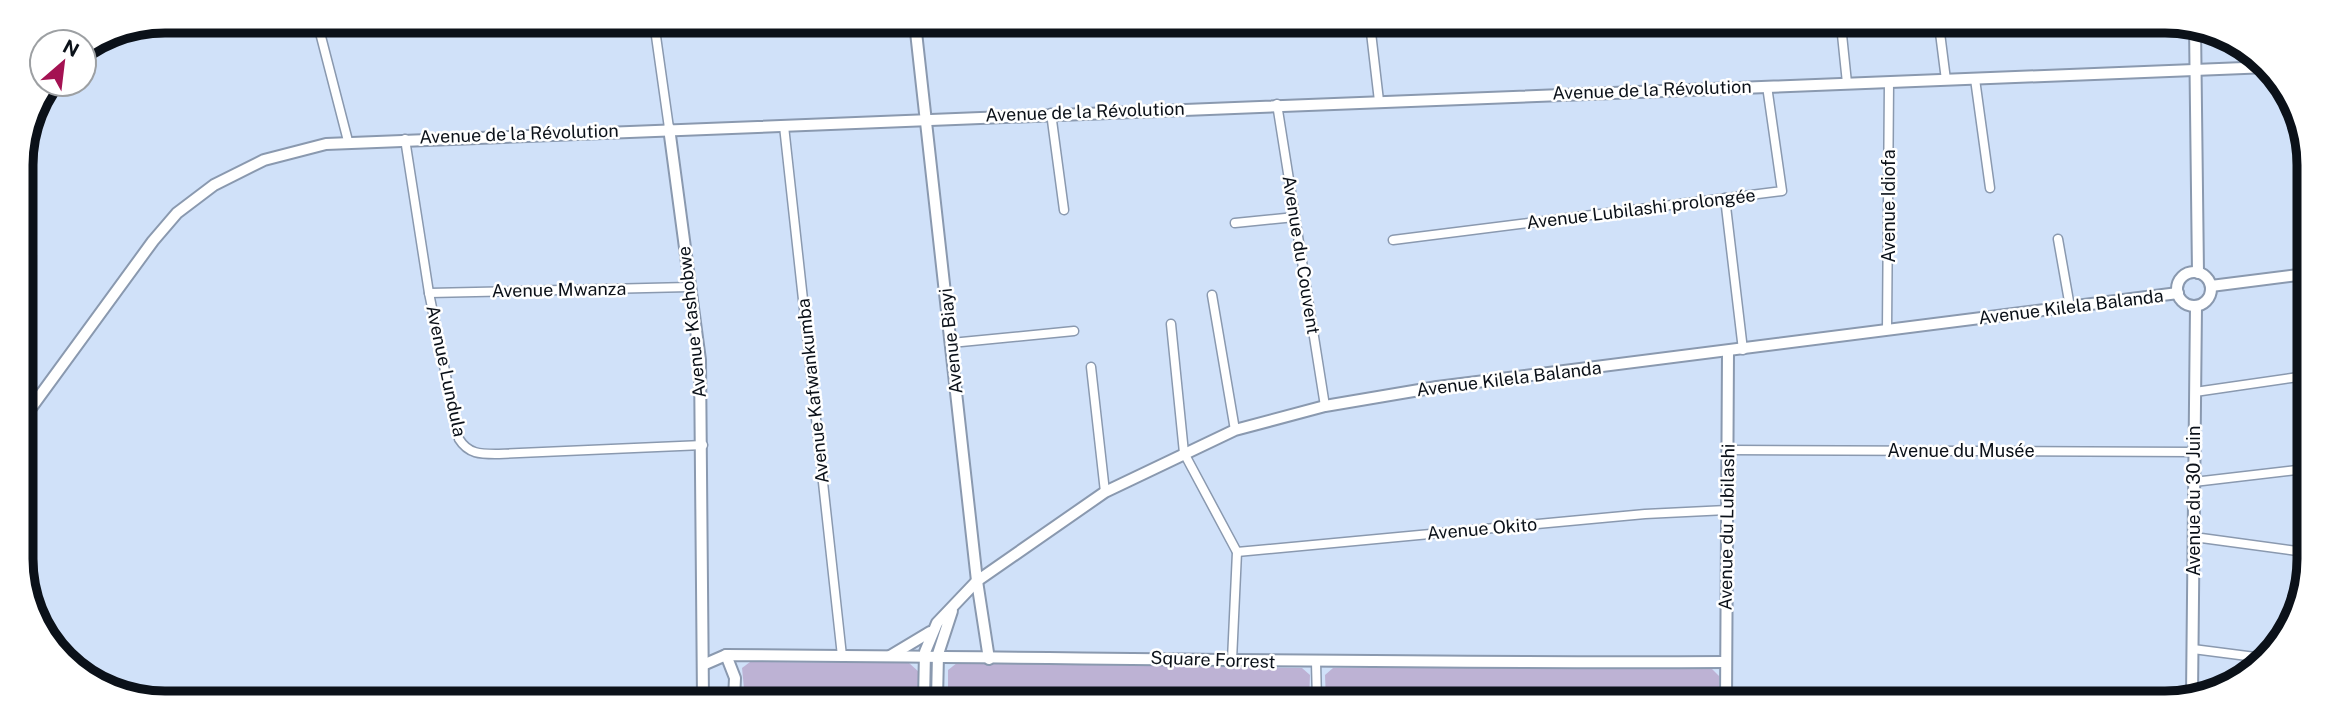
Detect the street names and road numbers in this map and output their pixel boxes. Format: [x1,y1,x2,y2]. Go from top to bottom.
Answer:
street label: Avenue de la Révolution [1552,76,1752,103]
street label: Avenue de la Révolution [985,98,1185,125]
street label: Avenue de la Révolution [419,120,619,147]
street label: Avenue Idiofa [1878,149,1899,263]
street label: Avenue du Couvent [1279,174,1324,336]
street label: Avenue Lubilashi prolongée [1525,184,1757,233]
street label: Avenue Kashobwe [673,245,710,399]
street label: Avenue Mwanza [491,278,627,301]
street label: Avenue Kilela Balanda [1977,285,2165,328]
street label: Avenue Biayi [935,287,967,395]
street label: Avenue Kafwankumba [792,298,833,485]
street label: Avenue Lundula [422,303,471,439]
street label: Avenue Kilela Balanda [1415,357,1603,400]
street label: Avenue du 30 Juin [2183,426,2204,576]
street label: Avenue du Musée [1887,440,2035,461]
street label: Avenue du Lubilashi [1715,443,1738,611]
street label: Avenue Okito [1426,513,1538,544]
street label: Square Forrest [1150,647,1276,672]

